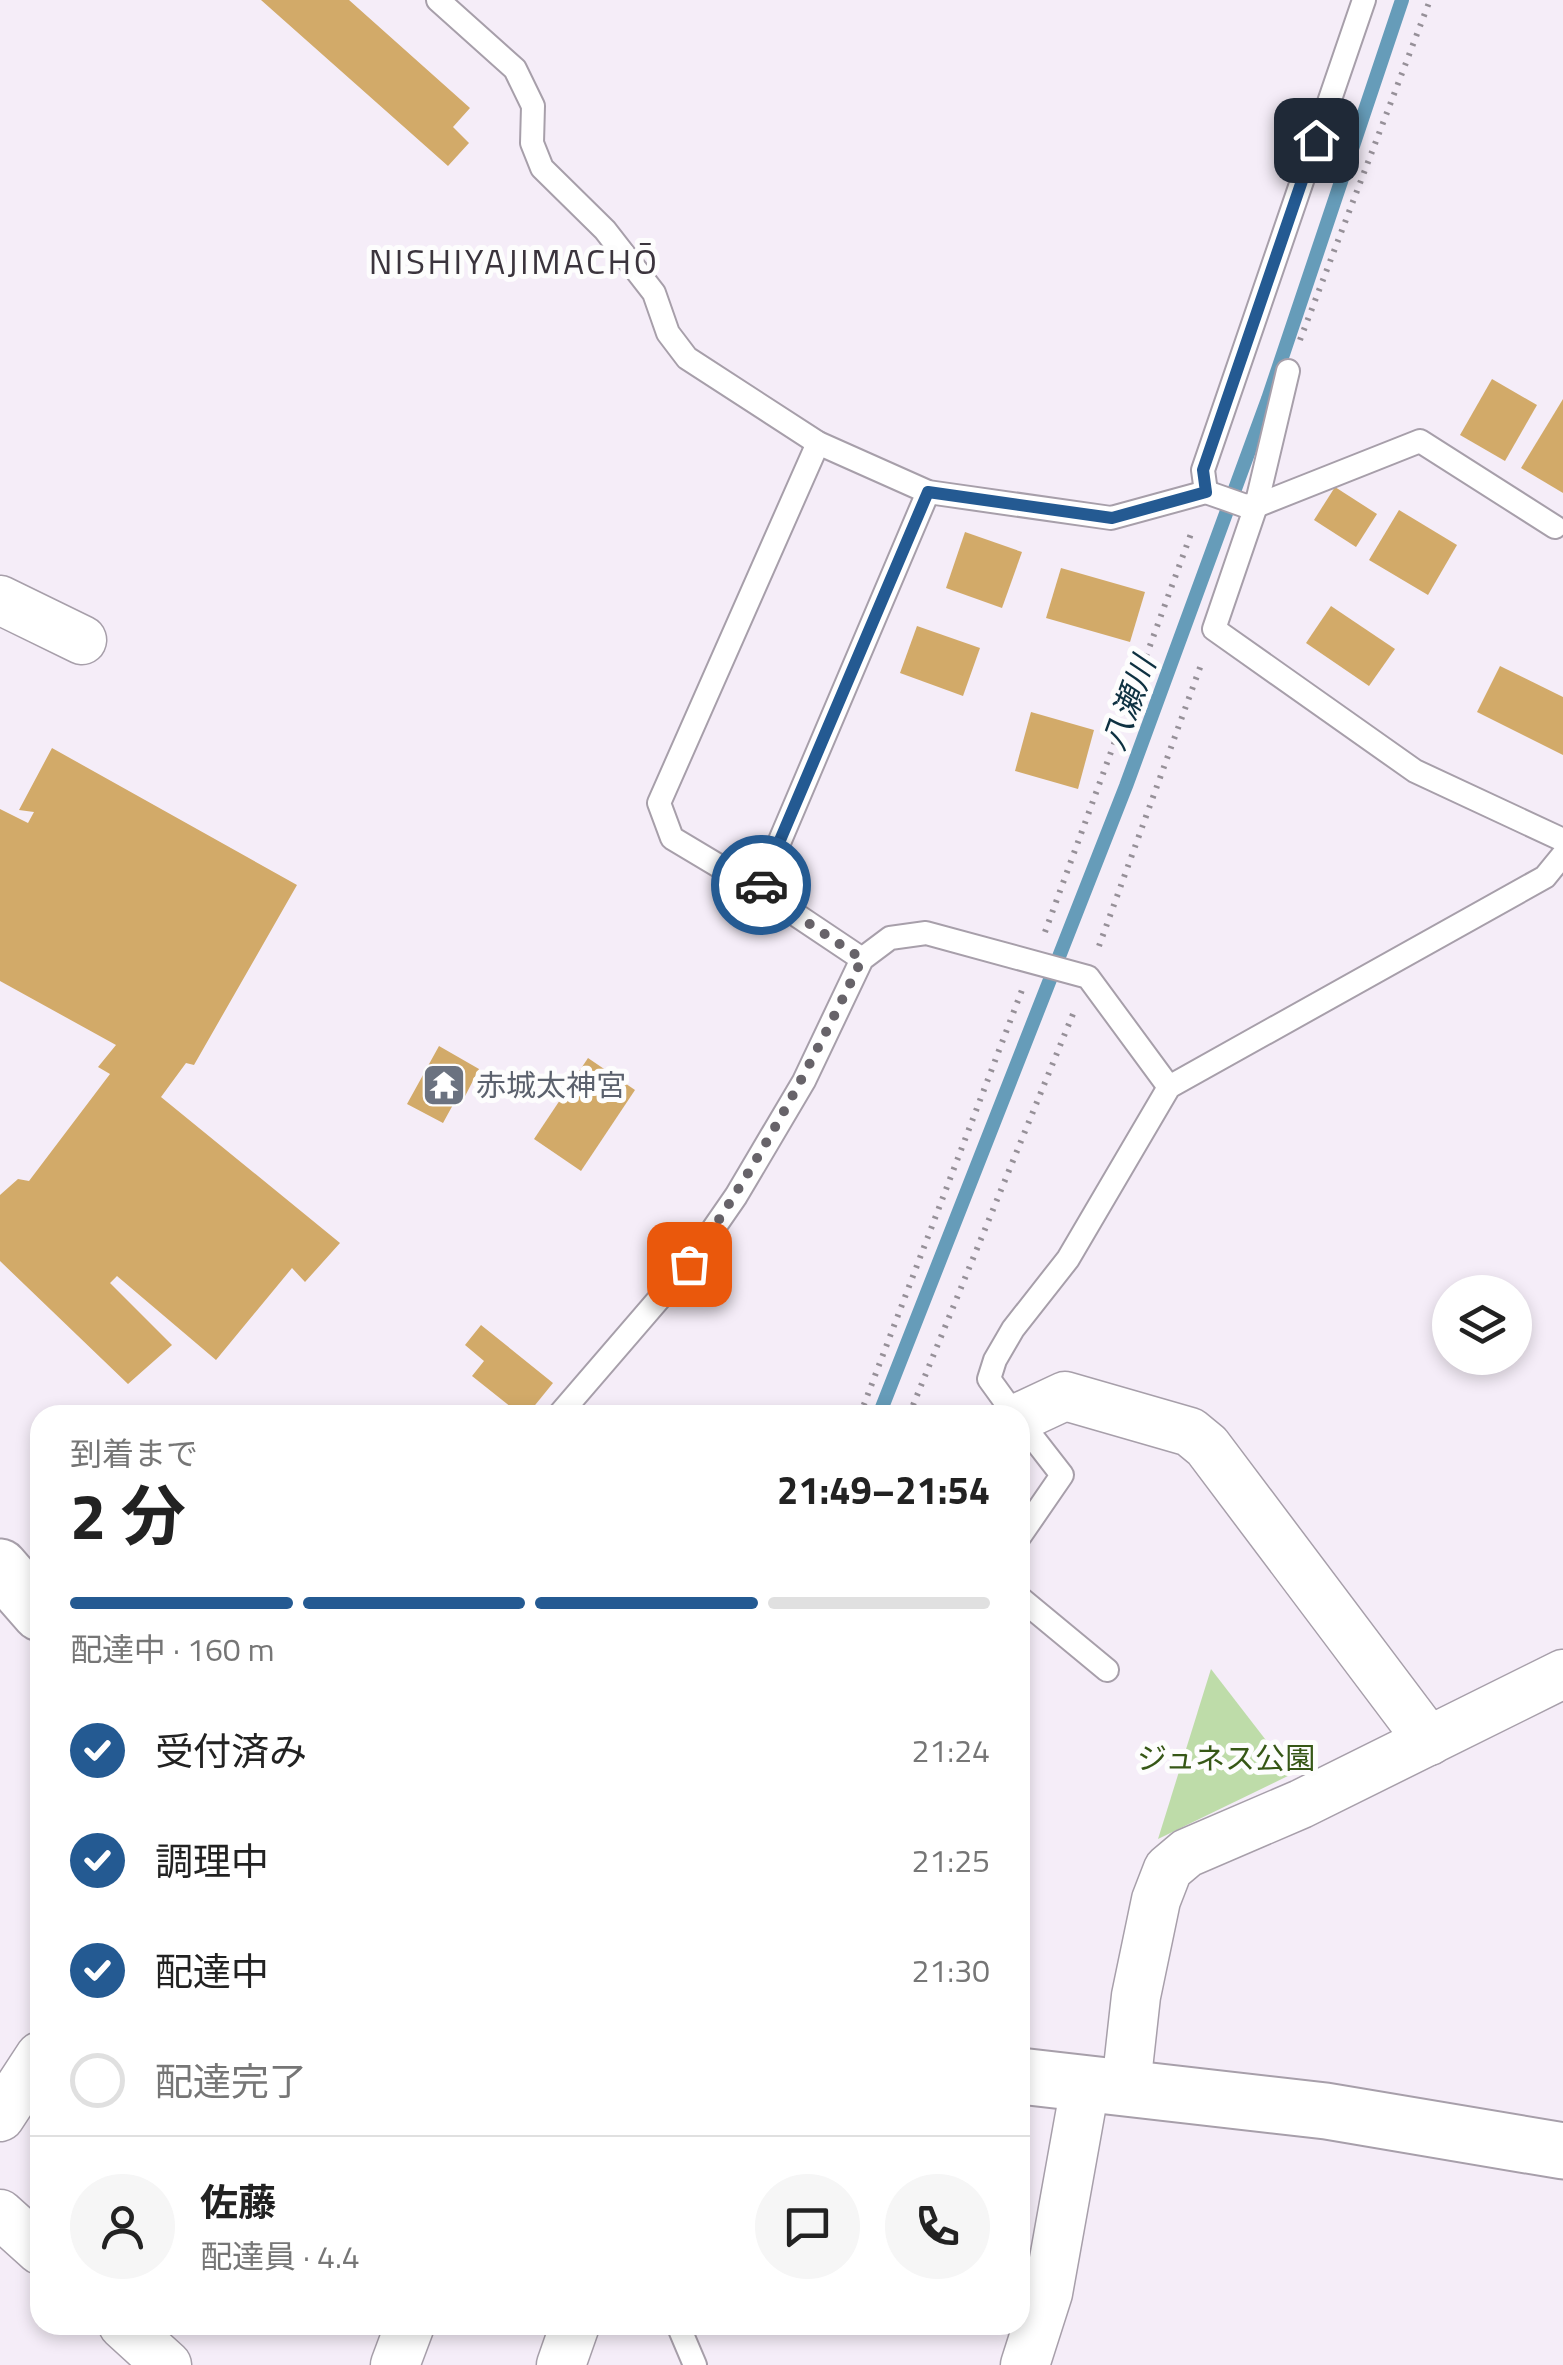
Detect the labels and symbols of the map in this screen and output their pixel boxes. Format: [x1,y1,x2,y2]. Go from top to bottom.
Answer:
pin [1274,98,1359,183]
district label: NISHIYAJIMACHŌ [369,234,659,288]
water label: 八瀬川 [1089,647,1168,756]
courier [711,835,811,935]
temple icon: 赤城太神宮 [421,1062,467,1108]
place label: 赤城太神宮 [476,1062,626,1108]
pin [647,1222,732,1307]
park label: ジュネス公園 [1137,1735,1315,1781]

